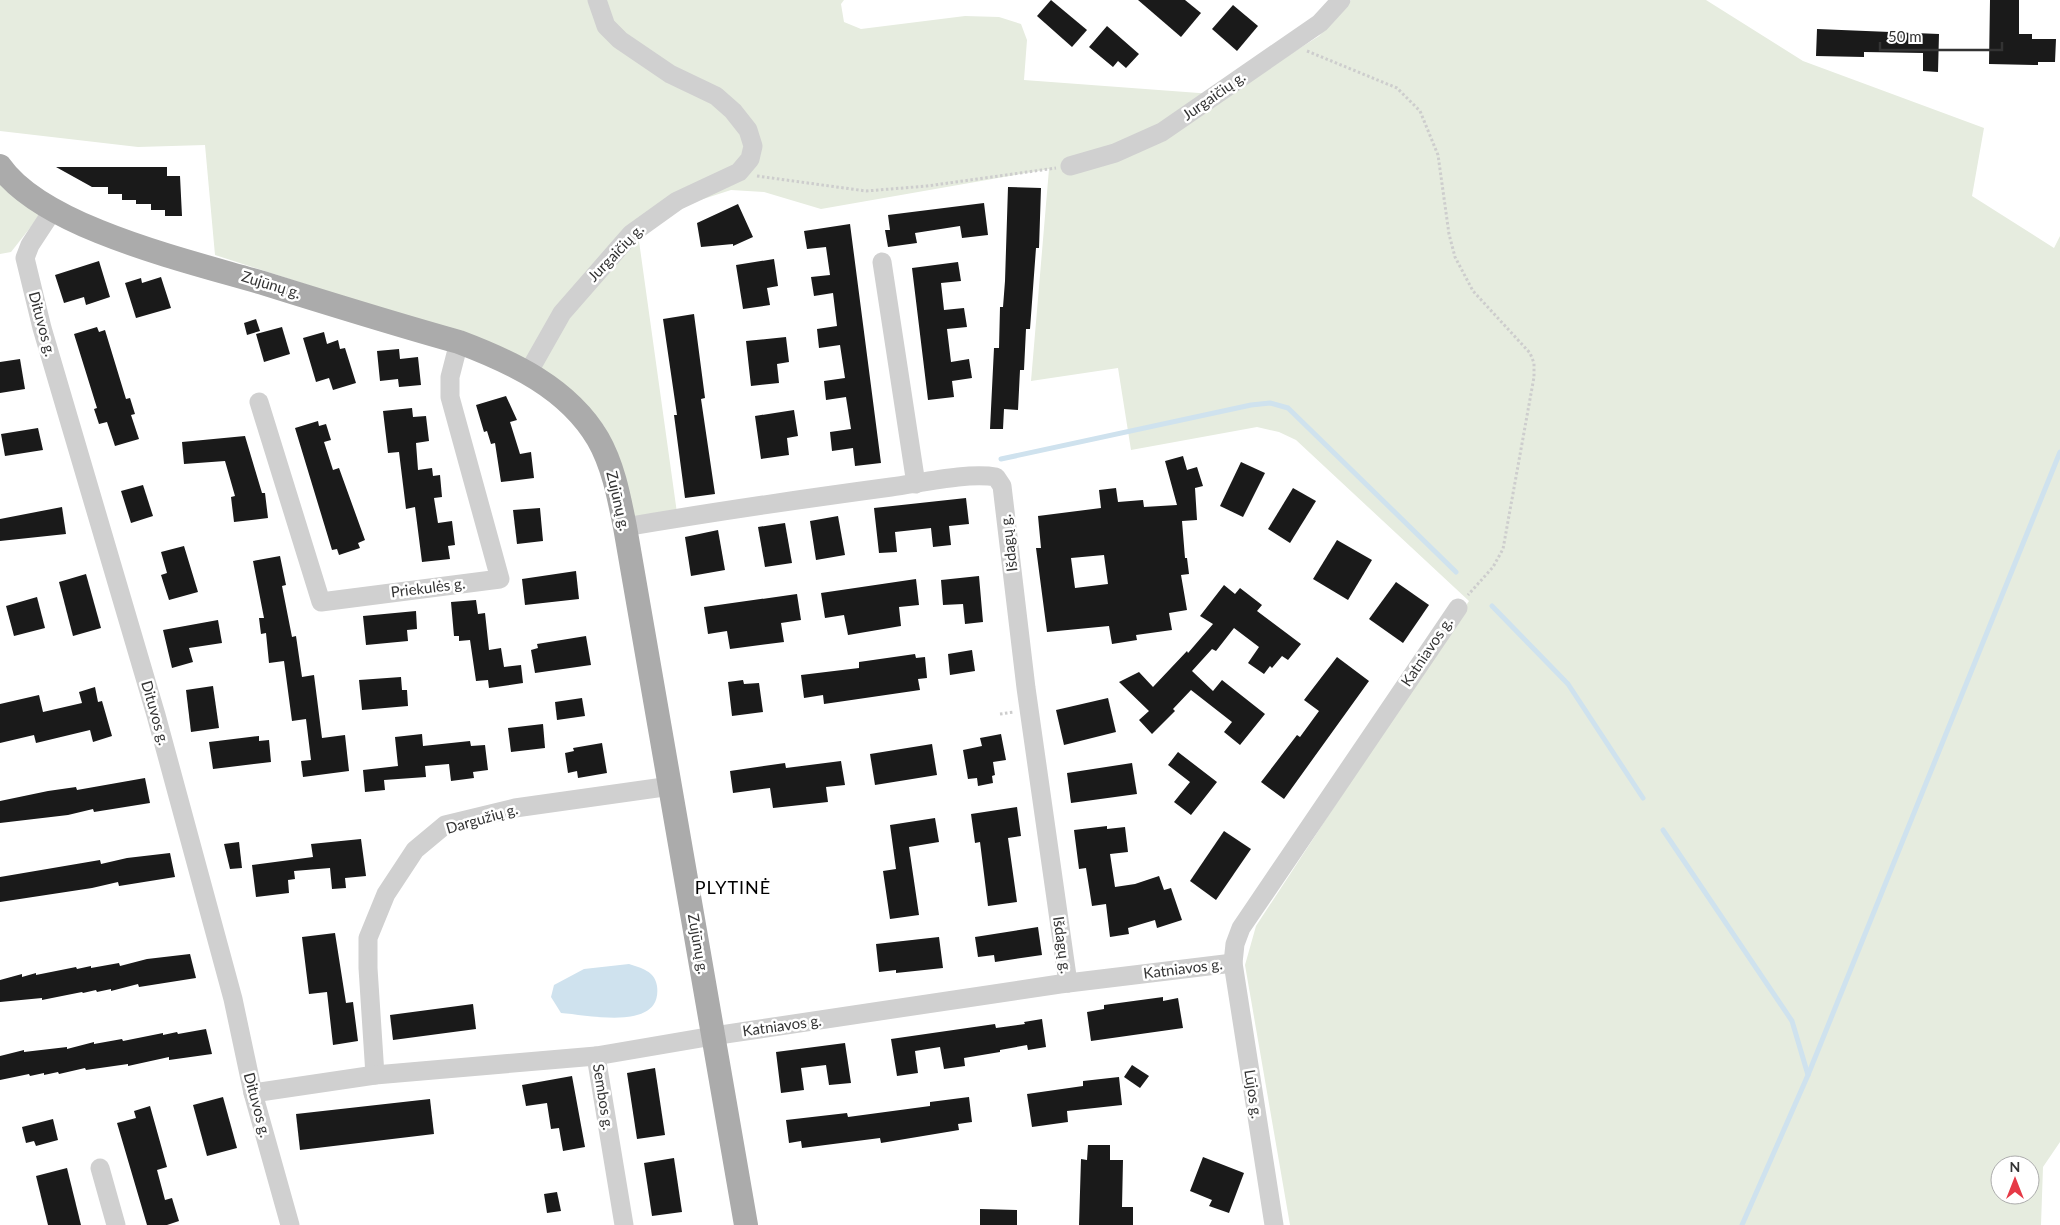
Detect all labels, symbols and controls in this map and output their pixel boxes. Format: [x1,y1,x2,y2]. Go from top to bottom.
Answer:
scale bar [1880,20,2002,52]
text: 50 m [1888,27,1922,45]
street label: Jurgaičių g. [1178,67,1248,123]
street label: Jurgaičių g. [583,220,647,285]
street label: Zujūnų g. [240,267,303,302]
street label: Dituvos g. [26,289,60,358]
street label: Zujūnų g. [603,469,635,532]
street label: Išdagų g. [996,513,1020,573]
street label: Priekulės g. [390,574,466,601]
street label: Katniavos g. [1396,613,1456,689]
street label: Dituvos g. [138,678,174,747]
street label: Dargužių g. [444,799,520,837]
district label: PLYTINĖ [695,876,771,898]
street label: Zujūnų g. [685,912,713,975]
street label: Išdagų g. [1050,915,1076,975]
street label: Katniavos g. [1142,954,1223,982]
street label: Katniavos g. [741,1011,823,1039]
street label: Sembos g. [590,1062,618,1131]
street label: Lūjos g. [1241,1068,1267,1120]
street label: Dituvos g. [241,1070,275,1139]
north arrow [1990,1155,2040,1205]
text: N [2010,1158,2020,1175]

